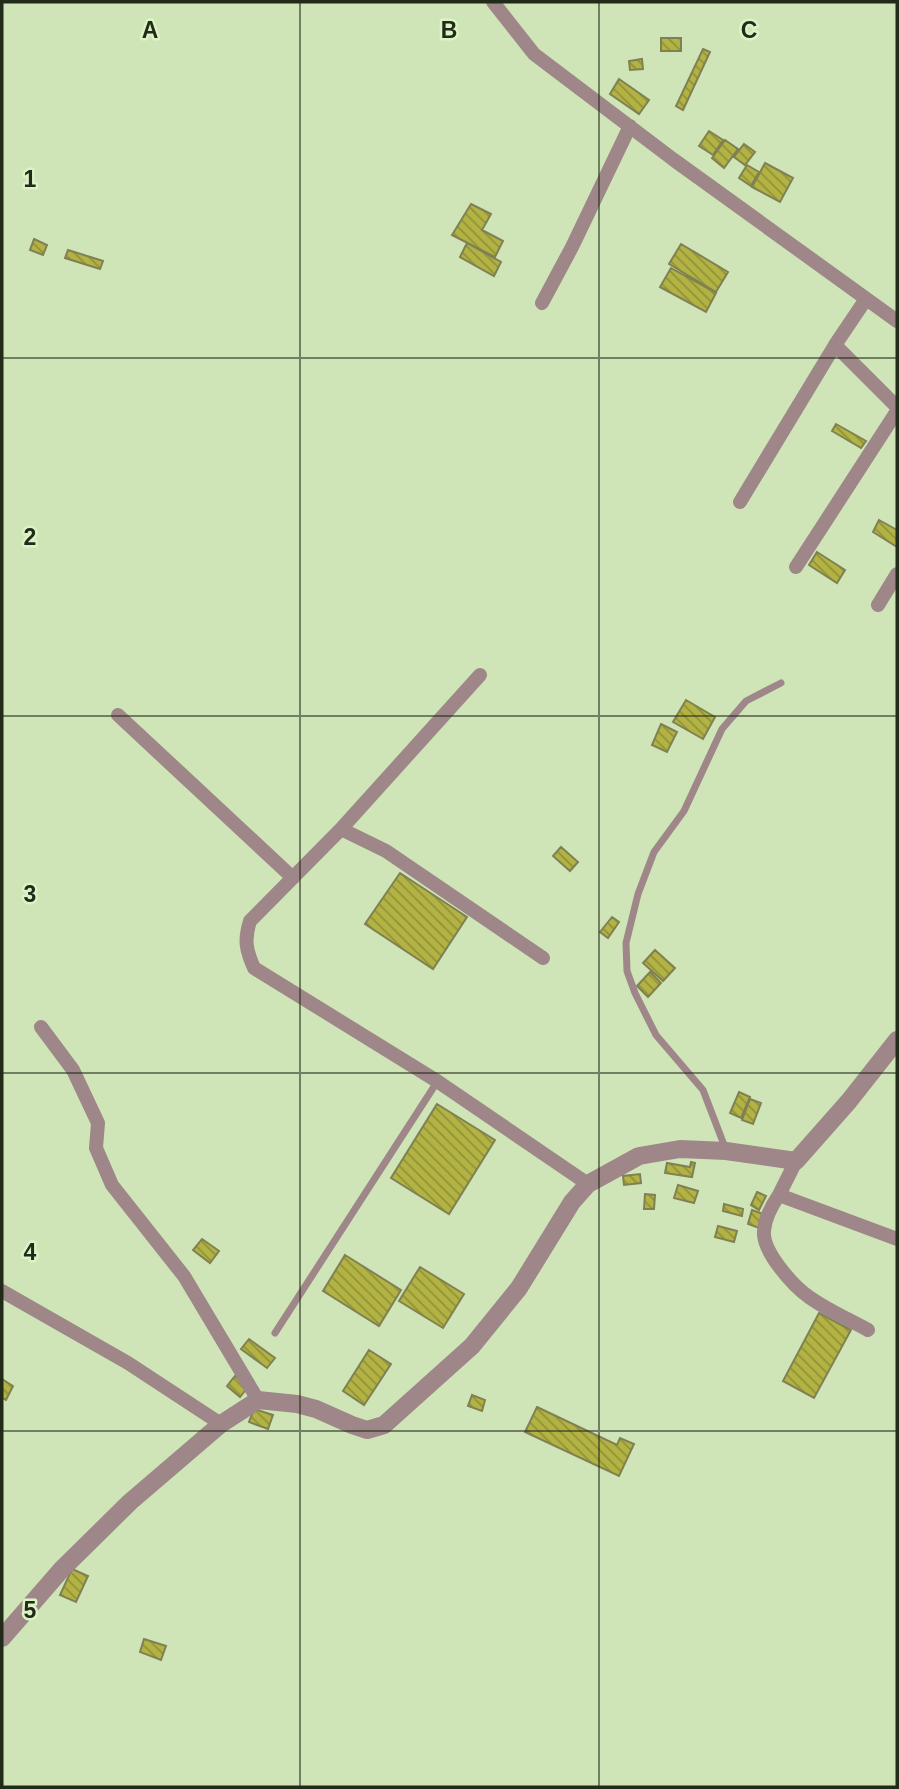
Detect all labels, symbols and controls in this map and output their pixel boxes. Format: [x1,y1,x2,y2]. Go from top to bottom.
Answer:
text: A [142,17,158,43]
text: B [441,17,457,43]
text: C [741,17,757,43]
text: 1 [24,166,37,192]
text: 2 [24,524,36,550]
text: 3 [24,881,36,907]
text: 4 [24,1239,37,1265]
text: 5 [24,1597,37,1623]

